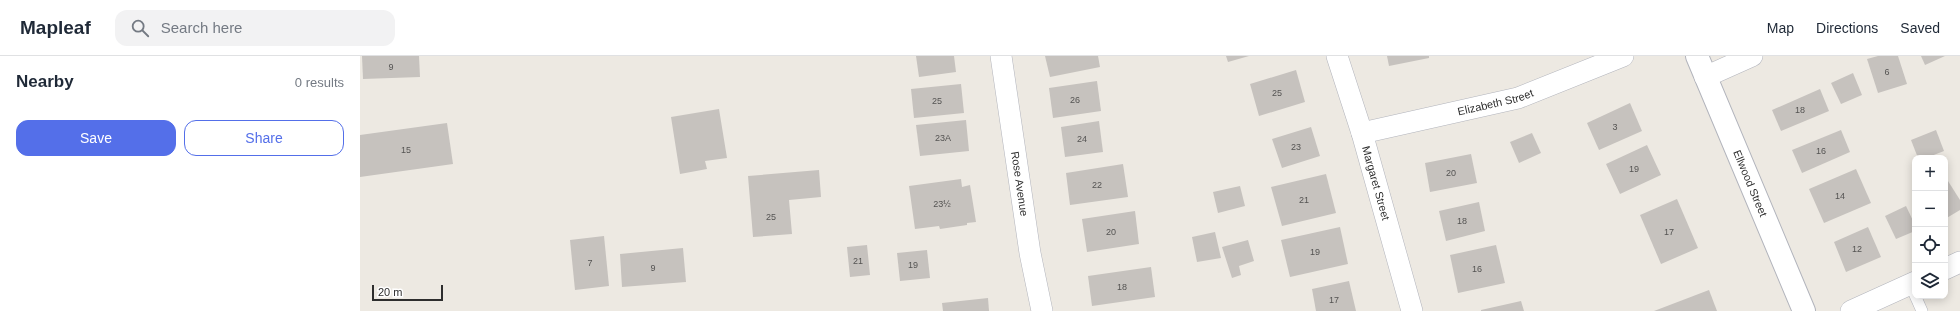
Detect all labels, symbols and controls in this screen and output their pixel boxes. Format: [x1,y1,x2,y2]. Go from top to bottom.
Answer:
search box [115,10,395,46]
text: Mapleaf [20,17,91,38]
icon: search [129,17,151,39]
text: Search here [161,19,242,36]
text: Map [1767,20,1794,36]
text: Directions [1816,20,1878,36]
text: Saved [1900,20,1940,36]
house number: 9 [388,62,394,72]
house number: 6 [1884,67,1890,77]
text: Nearby [16,72,74,91]
text: 0 results [295,75,344,90]
street label: Elizabeth Street [1456,86,1535,117]
house number: 25 [1272,88,1282,98]
house number: 26 [1070,95,1080,105]
house number: 25 [932,96,942,106]
house number: 18 [1795,105,1805,115]
button: Save [16,120,176,156]
button: Share [184,120,344,156]
house number: 3 [1612,122,1618,132]
house number: 23A [935,133,951,143]
house number: 24 [1077,134,1087,144]
house number: 23 [1291,142,1301,152]
house number: 15 [401,145,411,155]
street label: Margaret Street [1360,145,1392,222]
house number: 16 [1816,146,1826,156]
street label: Ellwood Street [1731,148,1770,218]
street label: Rose Avenue [1009,150,1030,217]
map controls [1912,155,1948,299]
button: + [1912,155,1948,191]
house number: 19 [1629,164,1639,174]
house number: 20 [1446,168,1456,178]
house number: 22 [1092,180,1102,190]
house number: 14 [1835,191,1845,201]
button: − [1912,191,1948,227]
house number: 21 [1299,195,1309,205]
house number: 23½ [933,199,951,209]
house number: 25 [766,212,776,222]
house number: 18 [1457,216,1467,226]
house number: 20 [1106,227,1116,237]
house number: 17 [1664,227,1674,237]
button: locate [1912,227,1948,263]
house number: 12 [1852,244,1862,254]
house number: 19 [1310,247,1320,257]
house number: 21 [853,256,863,266]
house number: 7 [587,258,593,268]
house number: 19 [908,260,918,270]
house number: 9 [650,263,656,273]
button: layers [1912,263,1948,299]
house number: 16 [1472,264,1482,274]
house number: 18 [1117,282,1127,292]
scale bar [372,283,443,302]
text: 20 m [378,286,402,298]
house number: 17 [1329,295,1339,305]

